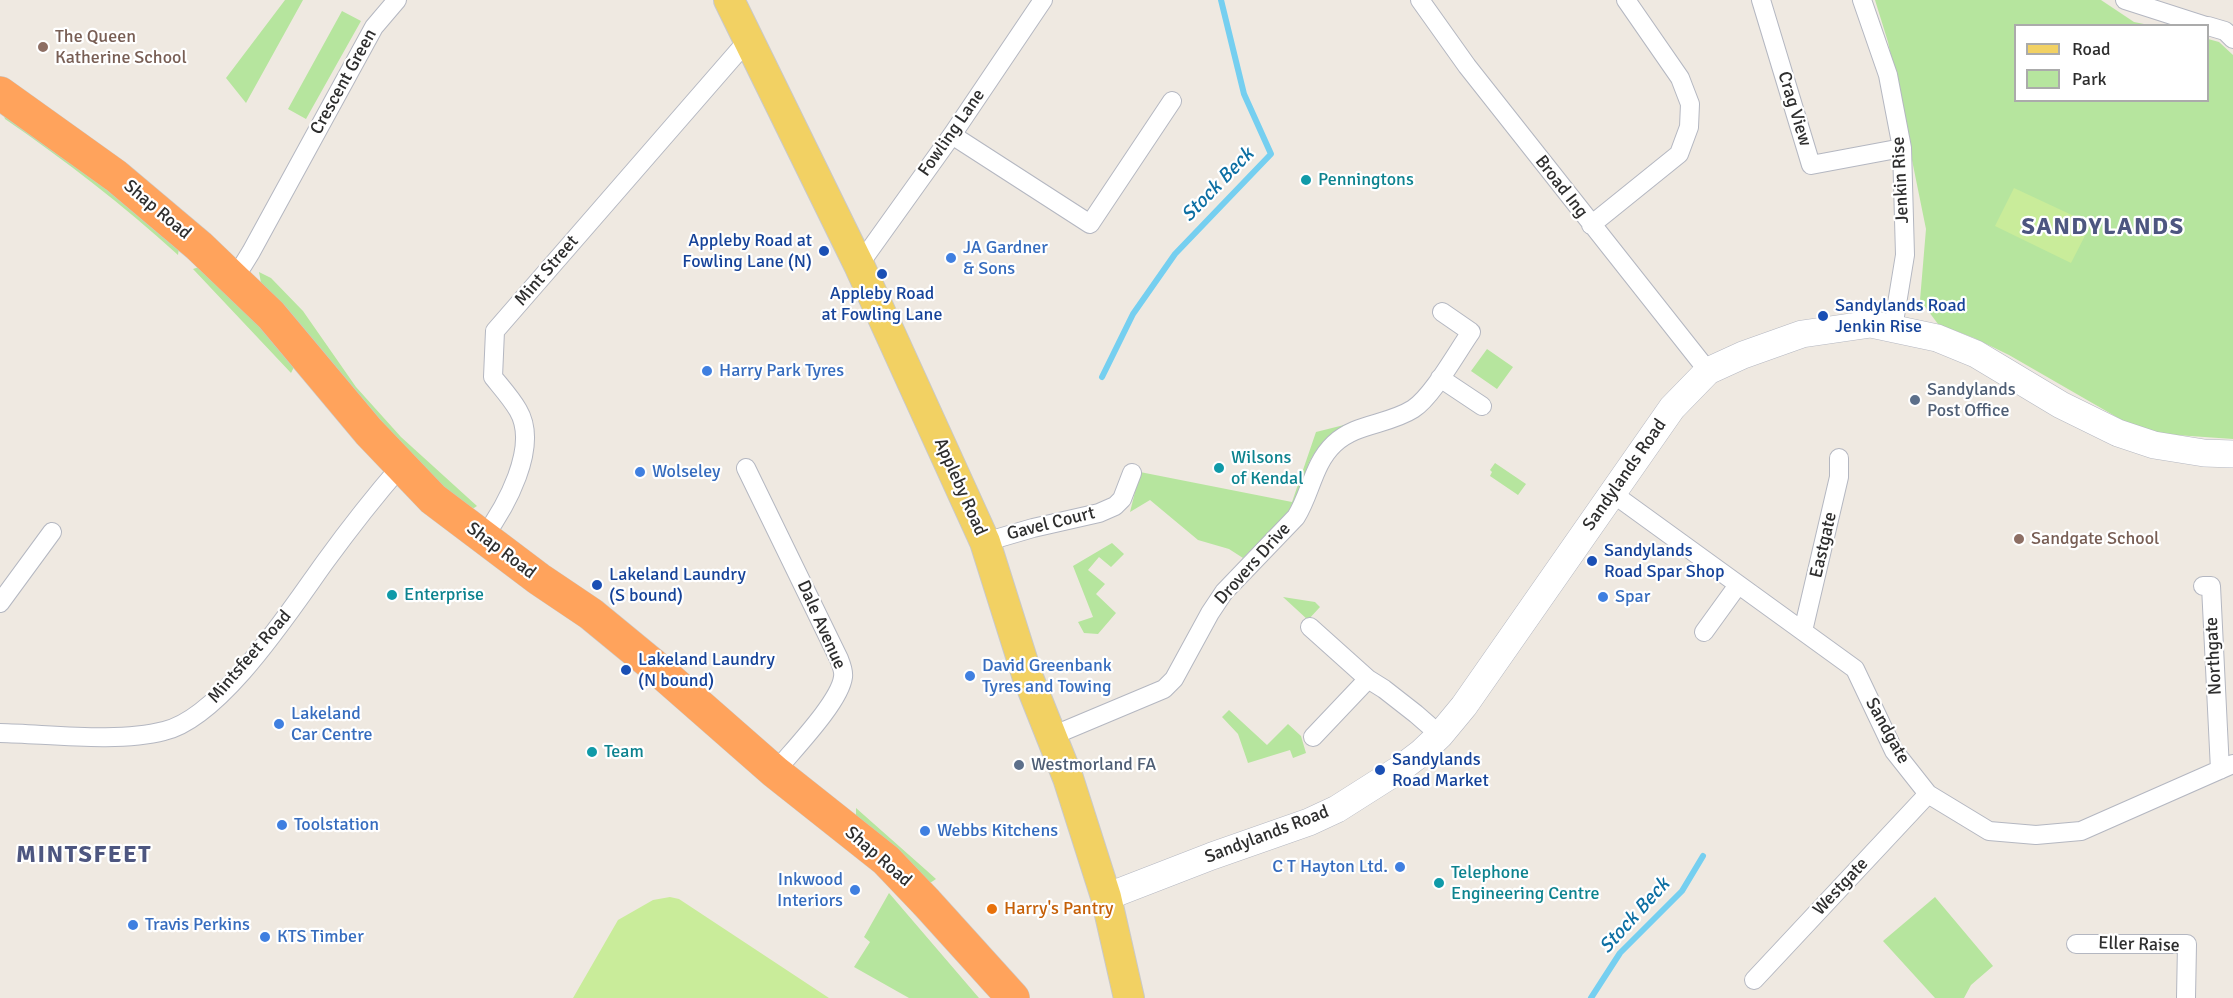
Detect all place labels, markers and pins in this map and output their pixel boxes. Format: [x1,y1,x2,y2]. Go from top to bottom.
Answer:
place label: The Queen Katherine School [55,26,187,68]
marker: The Queen Katherine School [36,40,50,54]
place label: Penningtons [1318,169,1414,191]
marker: Penningtons [1299,173,1313,187]
place label: Appleby Road at Fowling Lane (N) [682,230,812,272]
place label: JA Gardner & Sons [963,237,1048,280]
marker: Appleby Road at Fowling Lane (N) [817,244,831,258]
marker: JA Gardner & Sons [944,251,958,265]
marker: Appleby Road at Fowling Lane [875,267,889,281]
place label: Appleby Road at Fowling Lane [822,283,942,326]
place label: Sandylands Road Jenkin Rise [1835,295,1966,338]
marker: Sandylands Road Jenkin Rise [1816,309,1830,323]
place label: Harry Park Tyres [719,360,844,382]
marker: Harry Park Tyres [700,364,714,378]
place label: Sandylands Post Office [1927,379,2016,422]
marker: Sandylands Post Office [1908,393,1922,407]
place label: Wilsons of Kendal [1231,447,1303,490]
place label: Wolseley [652,461,720,483]
marker: Wilsons of Kendal [1212,461,1226,475]
marker: Wolseley [633,465,647,479]
place label: Sandgate School [2031,528,2159,550]
marker: Sandgate School [2012,532,2026,546]
place label: Sandylands Road Spar Shop [1604,540,1724,582]
marker: Sandylands Road Spar Shop [1585,554,1599,568]
place label: Lakeland Laundry (S bound) [609,564,746,606]
marker: Lakeland Laundry (S bound) [590,578,604,592]
place label: Enterprise [404,584,484,606]
place label: Spar [1615,586,1650,608]
marker: Enterprise [385,588,399,602]
marker: Spar [1596,590,1610,604]
place label: Lakeland Laundry (N bound) [638,649,775,692]
place label: David Greenbank Tyres and Towing [982,655,1112,698]
marker: Lakeland Laundry (N bound) [619,663,633,677]
marker: David Greenbank Tyres and Towing [963,669,977,683]
place label: Lakeland Car Centre [291,703,373,746]
marker: Lakeland Car Centre [272,717,286,731]
place label: Team [604,741,644,763]
marker: Team [585,745,599,759]
place label: Sandylands Road Market [1392,749,1489,792]
place label: Westmorland FA [1031,754,1156,776]
marker: Westmorland FA [1012,758,1026,772]
marker: Sandylands Road Market [1373,763,1387,777]
place label: Toolstation [294,814,379,836]
marker: Toolstation [275,818,289,832]
place label: Webbs Kitchens [937,820,1058,842]
marker: Webbs Kitchens [918,824,932,838]
place label: C T Hayton Ltd. [1272,856,1388,878]
marker: C T Hayton Ltd. [1393,860,1407,874]
place label: Telephone Engineering Centre [1451,862,1599,904]
place label: Inkwood Interiors [777,869,843,912]
marker: Telephone Engineering Centre [1432,876,1446,890]
marker: Inkwood Interiors [848,883,862,897]
place label: Harry's Pantry [1004,898,1113,920]
marker: Harry's Pantry [985,902,999,916]
place label: Travis Perkins [145,914,250,936]
marker: Travis Perkins [126,918,140,932]
place label: KTS Timber [277,926,364,948]
marker: KTS Timber [258,930,272,944]

